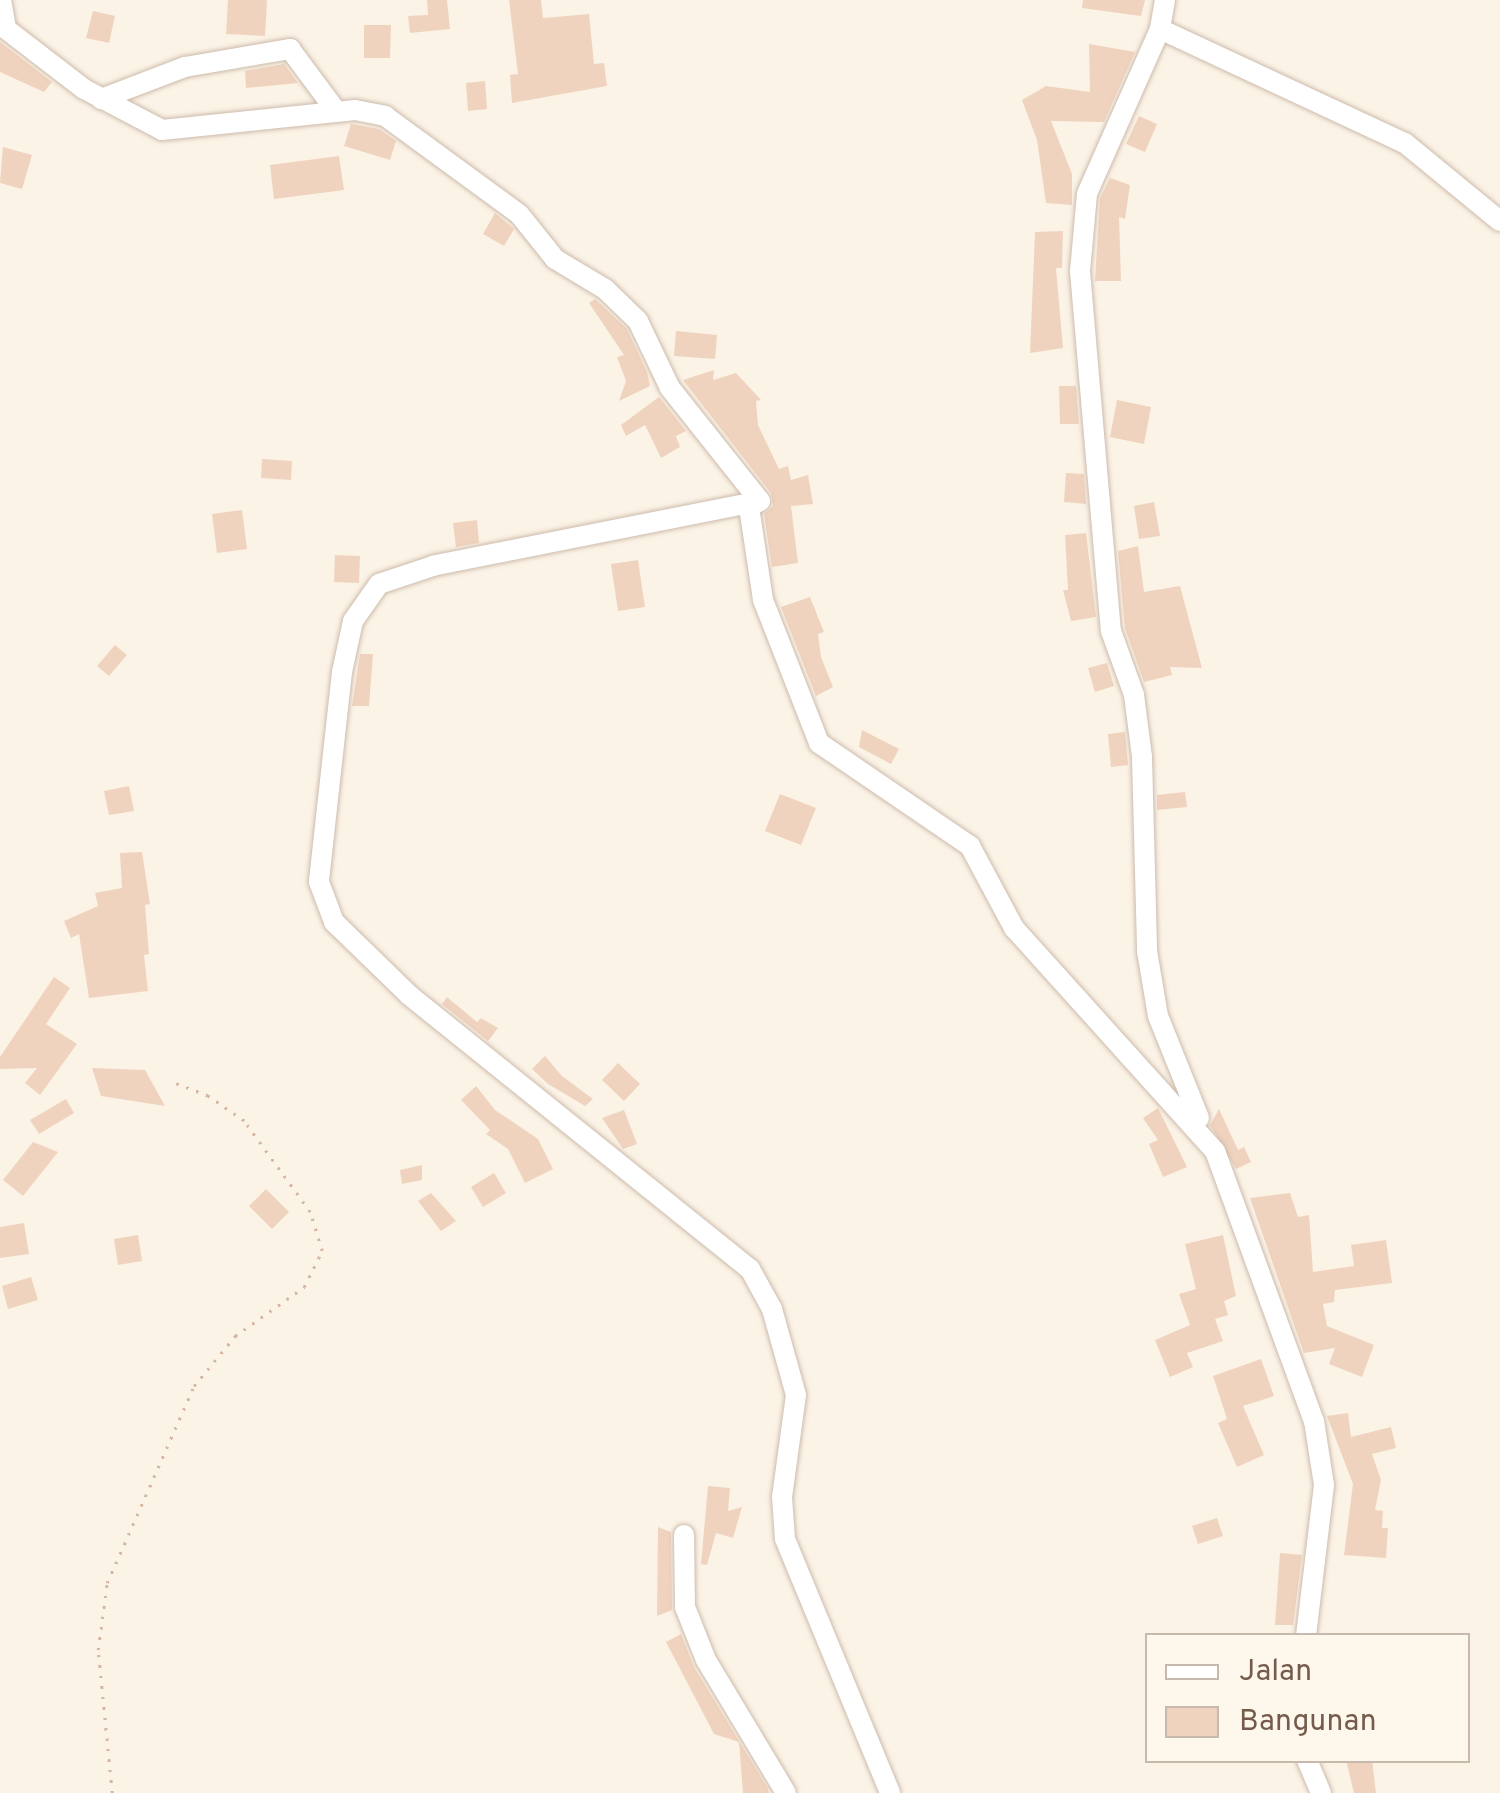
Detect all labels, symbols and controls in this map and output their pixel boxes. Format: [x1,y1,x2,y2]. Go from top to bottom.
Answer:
legend [1145,1633,1470,1763]
text: Jalan [1239,1654,1312,1691]
text: Bangunan [1239,1704,1377,1741]

